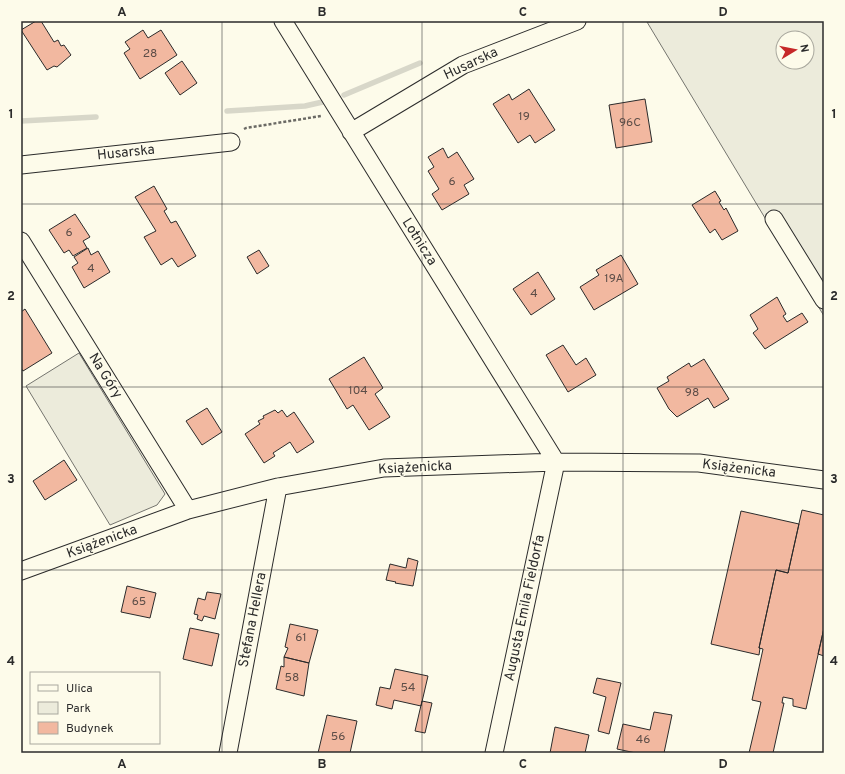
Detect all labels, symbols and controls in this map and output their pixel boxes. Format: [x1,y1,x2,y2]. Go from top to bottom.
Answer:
text: A [117,5,127,21]
text: B [318,5,327,21]
text: C [519,5,527,21]
text: D [718,5,728,21]
north arrow [775,30,815,70]
text: N [796,43,811,54]
street label: Husarska [441,44,501,84]
house number: 28 [143,46,157,62]
text: 1 [8,107,14,123]
text: 1 [831,107,837,123]
house number: 19 [518,109,530,125]
house number: 96C [619,115,641,131]
street label: Husarska [96,142,156,164]
house number: 6 [448,174,456,190]
street label: Lotnicza [398,215,440,269]
house number: 6 [65,225,73,241]
house number: 4 [87,261,95,277]
house number: 19A [604,271,624,287]
house number: 4 [530,286,538,302]
text: 2 [7,289,15,305]
text: 2 [830,289,838,305]
street label: Na Góry [84,350,126,402]
house number: 104 [348,383,368,399]
house number: 98 [685,385,699,401]
street label: Książenicka [701,456,777,482]
street label: Książenicka [378,458,452,478]
text: 3 [7,472,15,488]
text: 3 [830,472,838,488]
street label: Książenicka [64,521,140,563]
street label: Augusta Emila Fieldorfa [501,533,549,683]
street label: Stefana Hellera [235,571,271,669]
house number: 65 [132,594,146,610]
house number: 61 [295,630,307,646]
text: 4 [7,654,15,670]
text: 4 [830,654,838,670]
house number: 58 [285,670,299,686]
legend [30,672,160,744]
house number: 54 [400,680,416,696]
text: Ulica [66,681,93,697]
text: Park [66,701,91,717]
text: Budynek [66,721,114,737]
house number: 56 [331,729,345,745]
house number: 46 [636,732,650,748]
text: A [117,757,127,773]
text: B [318,757,327,773]
text: C [519,757,527,773]
text: D [718,757,728,773]

